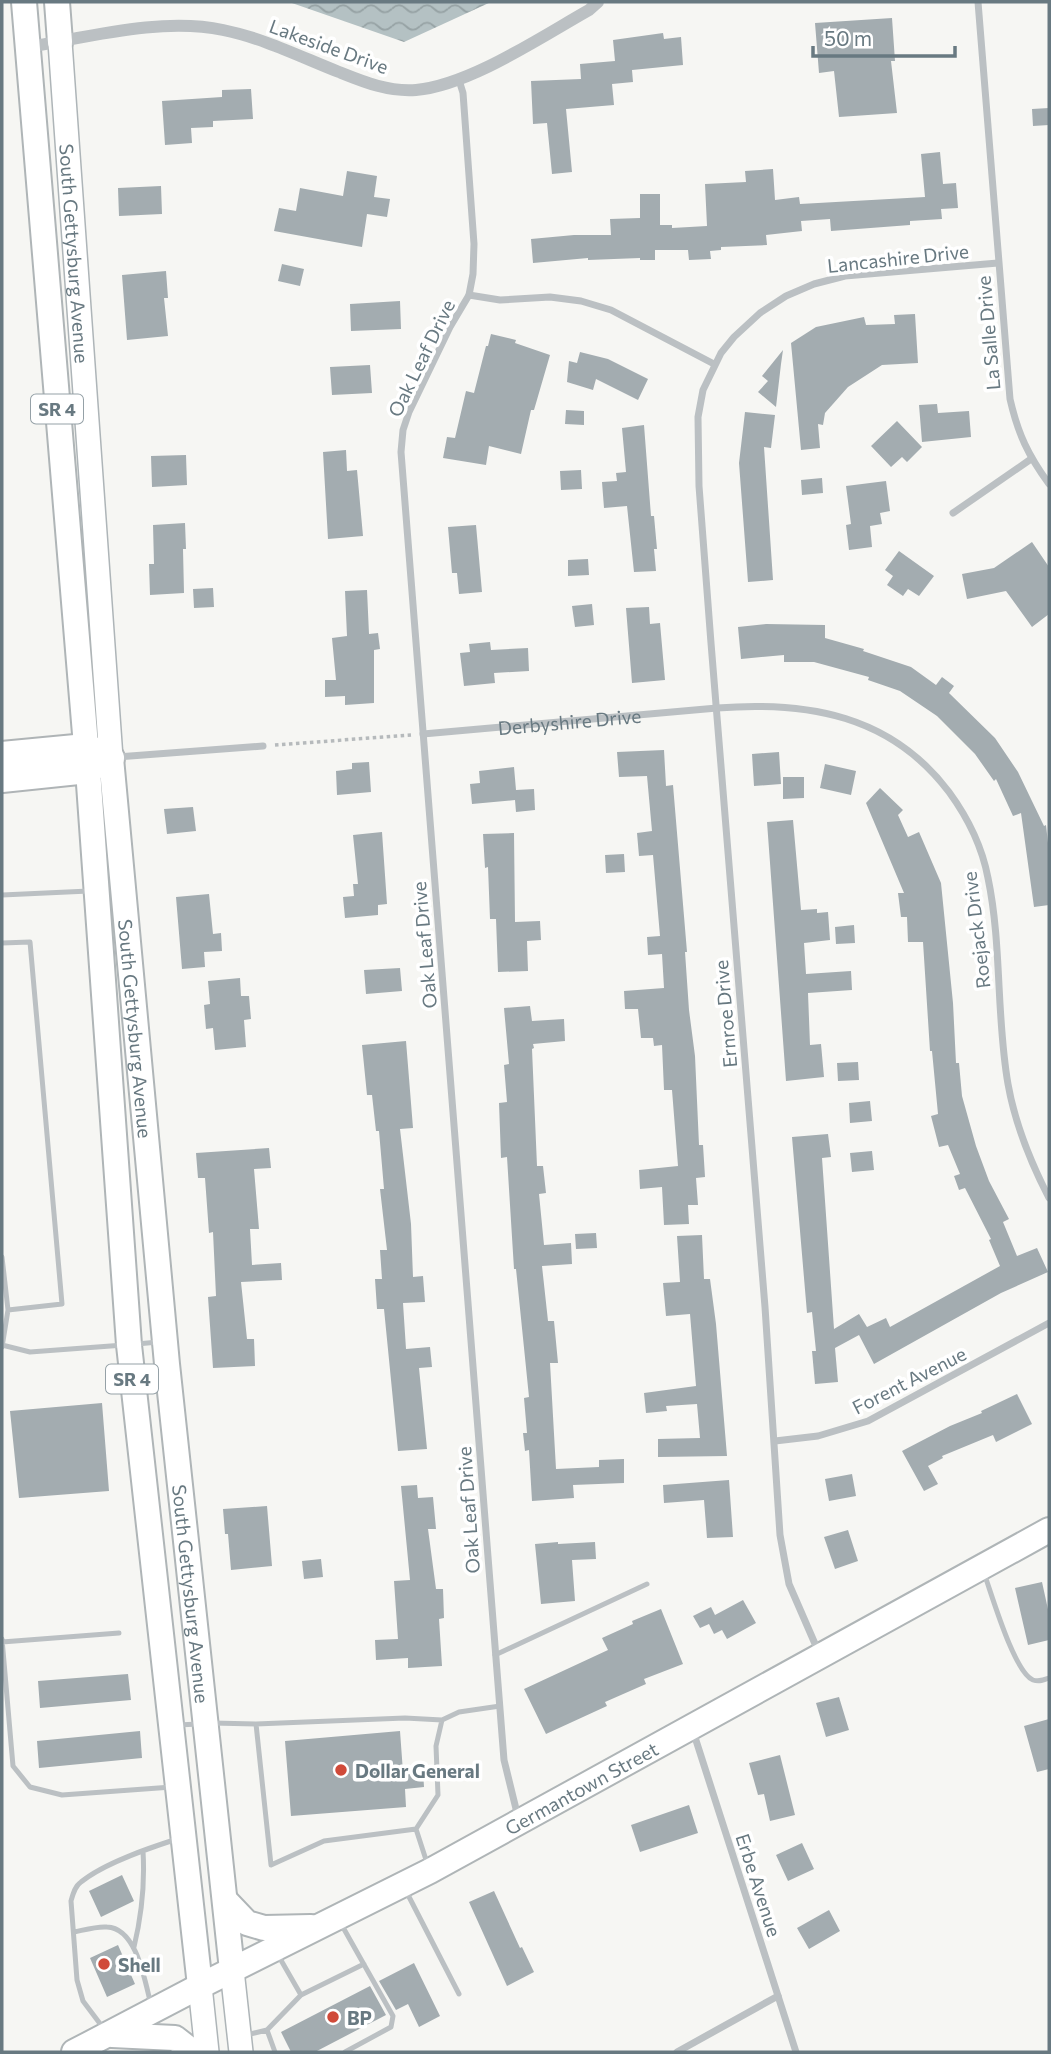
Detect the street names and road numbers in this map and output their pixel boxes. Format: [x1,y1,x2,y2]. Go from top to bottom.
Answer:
street label: Lakeside Drive [266,14,392,78]
street label: South Gettysburg Avenue [56,143,94,364]
street label: Lancashire Drive [826,239,970,277]
street label: La Salle Drive [972,275,1004,391]
street label: Oak Leaf Drive [383,296,459,420]
road number: SR 4 [31,394,83,424]
street label: Derbyshire Drive [497,703,642,739]
street label: Roejack Drive [957,870,995,990]
street label: Oak Leaf Drive [407,881,441,1009]
street label: South Gettysburg Avenue [114,918,158,1139]
street label: Ernroe Drive [709,959,741,1069]
street label: Forent Avenue [848,1341,970,1419]
road number: SR 4 [106,1364,158,1394]
street label: Oak Leaf Drive [452,1446,484,1574]
street label: South Gettysburg Avenue [168,1483,215,1704]
street label: Germantown Street [501,1736,662,1839]
street label: Erbe Avenue [732,1831,786,1939]

